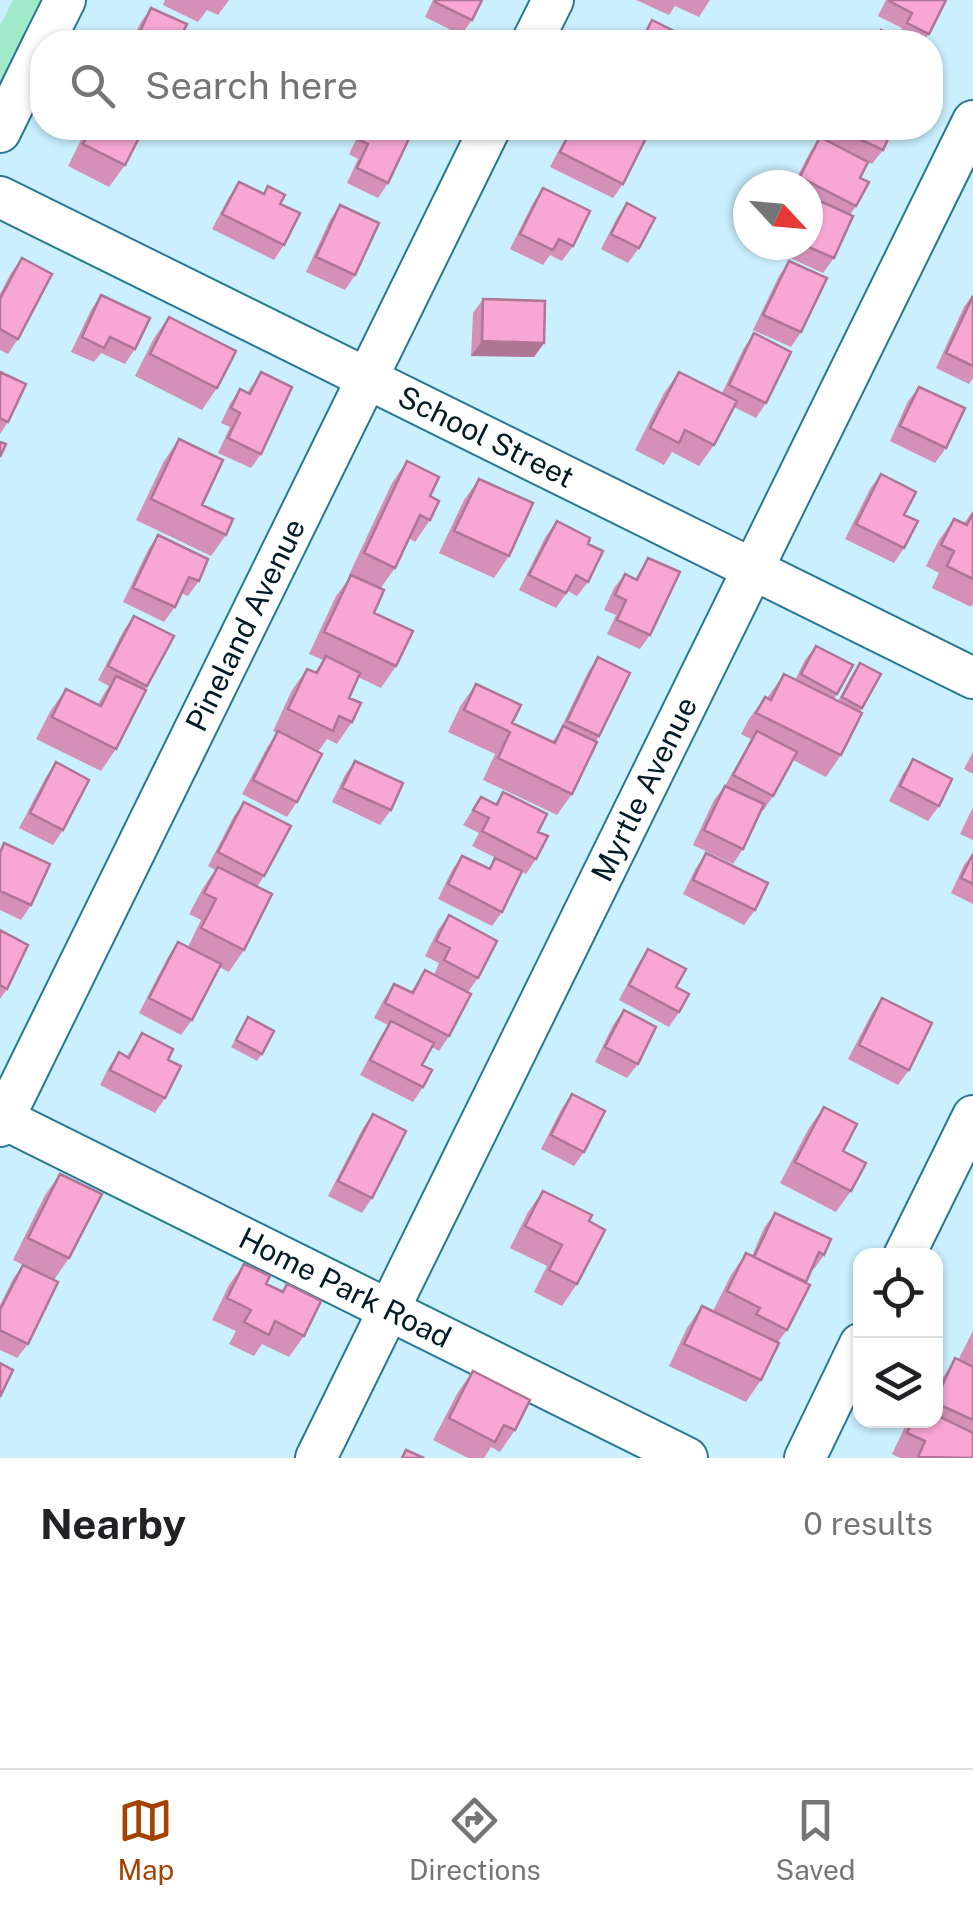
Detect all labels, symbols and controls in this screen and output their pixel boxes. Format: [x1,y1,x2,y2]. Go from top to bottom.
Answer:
search box [30,30,943,140]
icon: search [65,58,120,113]
text: Search here [145,63,358,108]
north arrow [733,170,823,260]
street label: School Street [392,378,580,495]
street label: Pineland Avenue [178,513,312,737]
street label: Myrtle Avenue [583,691,704,887]
street label: Home Park Road [233,1220,457,1355]
map controls [853,1248,943,1428]
button: locate [853,1248,943,1338]
button: layers [853,1338,943,1428]
text: Nearby [40,1499,186,1548]
text: 0 results [803,1505,933,1542]
tab: Map [117,1793,174,1886]
tab: Directions [409,1793,541,1886]
tab: Saved [775,1793,856,1886]

